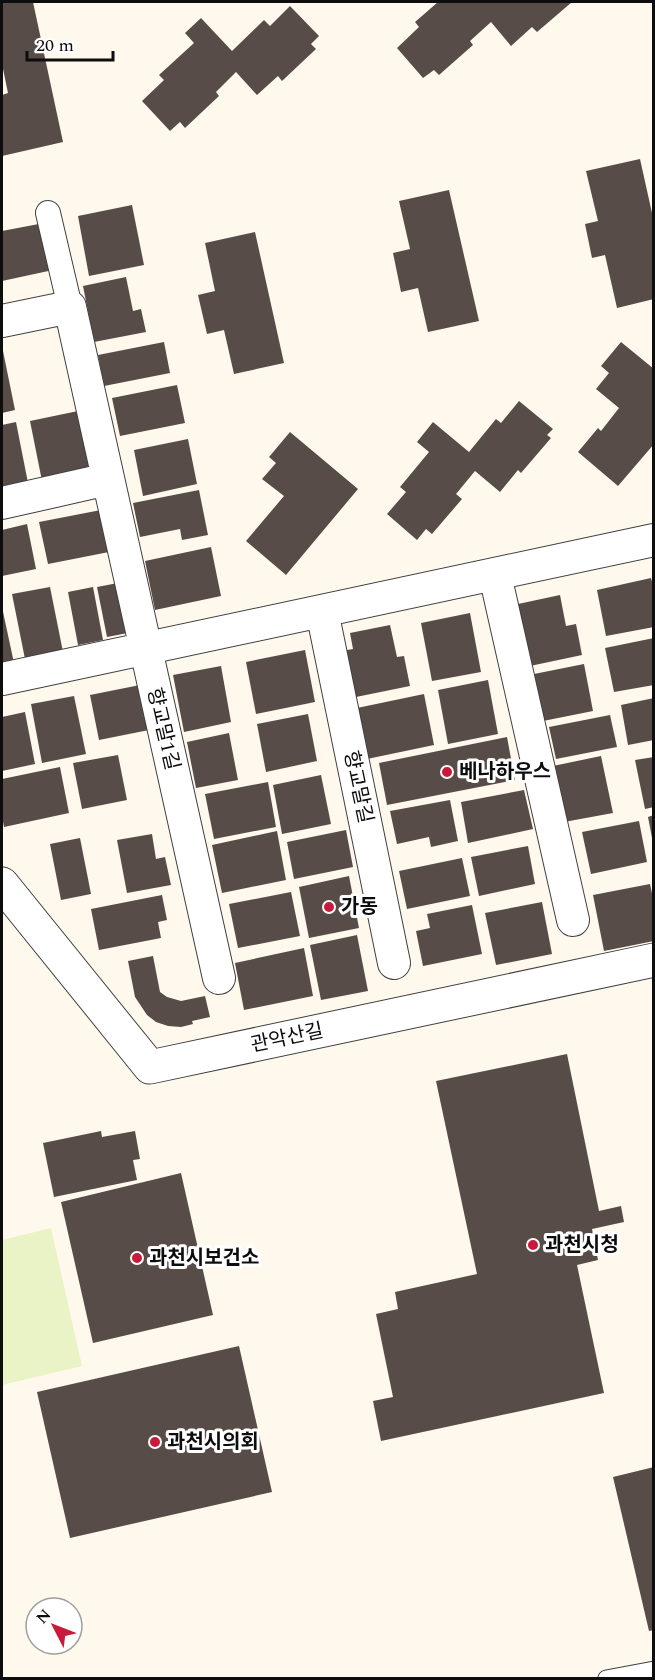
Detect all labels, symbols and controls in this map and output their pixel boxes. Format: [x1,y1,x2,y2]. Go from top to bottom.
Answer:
scale bar [27,24,112,62]
text: 20 m [36,32,74,59]
street label: 향교말1길 [139,685,187,773]
street label: 향교말길 [336,748,380,826]
place label: 베나하우스 [459,757,551,787]
marker: 베나하우스 [440,765,454,779]
place label: 가동 [341,892,378,922]
marker: 가동 [322,900,336,914]
street label: 관악산길 [248,1016,326,1060]
place label: 과천시청 [545,1230,619,1260]
marker: 과천시청 [526,1238,540,1252]
place label: 과천시보건소 [149,1243,259,1273]
marker: 과천시보건소 [130,1251,144,1265]
place label: 과천시의회 [167,1427,259,1457]
marker: 과천시의회 [148,1435,162,1449]
north arrow [24,1596,84,1656]
text: N [30,1604,57,1630]

